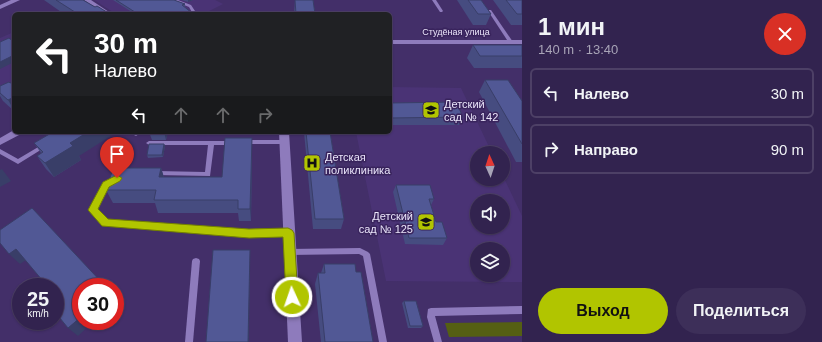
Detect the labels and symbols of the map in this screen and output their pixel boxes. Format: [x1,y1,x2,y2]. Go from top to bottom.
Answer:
street label: Студёная улица [422,27,490,37]
place label: Детский сад № 142 [444,98,498,123]
school or university icon: Детский сад № 142 [421,100,441,120]
pin [100,137,134,178]
north arrow [470,146,510,186]
place label: Детская поликлиника [325,151,391,176]
hospital icon: Детская поликлиника [302,153,322,173]
place label: Детский сад № 125 [359,210,413,235]
school or university icon: Детский сад № 125 [416,212,436,232]
position arrow [271,276,313,318]
speed limit sign: 30 [72,278,124,330]

